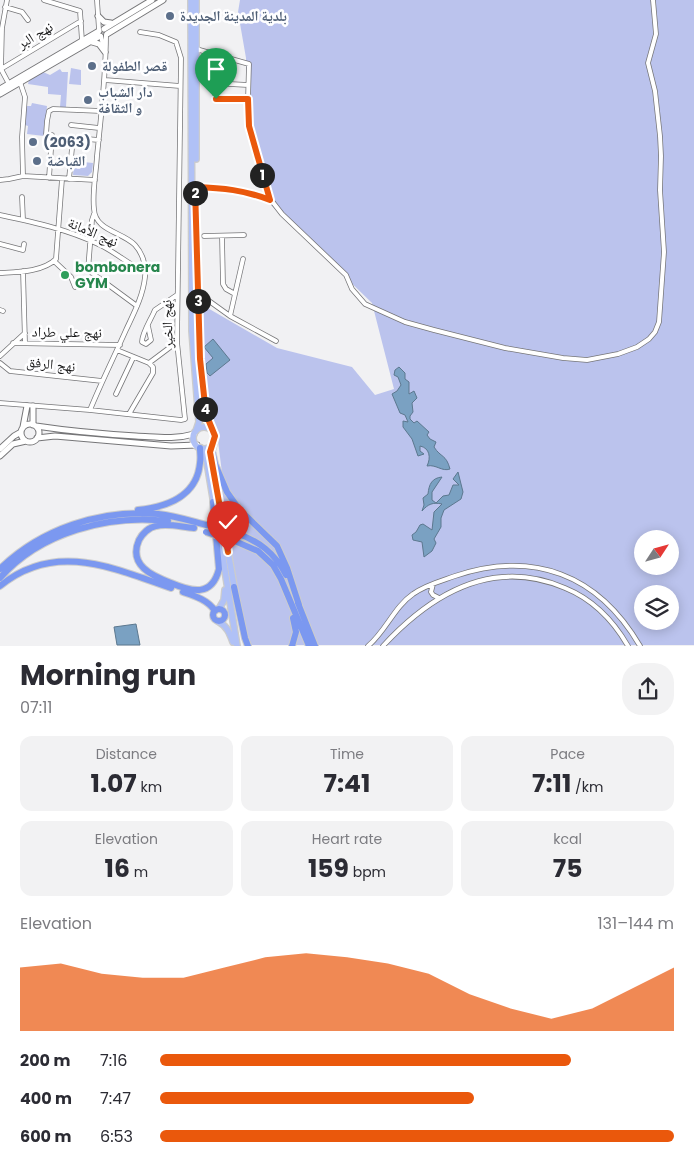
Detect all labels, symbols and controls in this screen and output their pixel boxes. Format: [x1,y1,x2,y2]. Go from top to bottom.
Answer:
place label: بلدية المدينة الجديدة [180,6,287,26]
marker: بلدية المدينة الجديدة [164,10,176,22]
street label: نهج البر [13,16,57,54]
pin [195,48,237,99]
icon: arrive [202,55,230,83]
place label: قصر الطفولة [102,56,167,76]
marker: قصر الطفولة [86,60,98,72]
place label: دار الشباب و الثقافة [98,82,153,118]
marker: دار الشباب و الثقافة [82,94,94,106]
place label: (2063) [43,132,91,152]
marker: (2063) [27,136,39,148]
place label: القباضة [47,151,86,171]
marker: القباضة [31,155,43,167]
pin: 1 [250,162,274,188]
text: 1 [260,165,265,185]
pin: 2 [182,180,208,206]
text: 2 [192,183,200,203]
street label: نهج الأمانة [65,212,121,252]
place label: bombonera GYM [75,257,160,293]
marker: bombonera GYM [59,269,71,281]
pin: 3 [186,288,210,314]
text: 3 [194,291,203,311]
street label: نهج الخير [156,299,178,350]
street label: نهج علي طراد [32,321,102,344]
street label: نهج الرفق [26,351,77,377]
pin: 4 [192,396,218,422]
text: 4 [201,399,210,419]
pin [207,501,249,552]
icon: check [214,508,242,536]
north arrow [634,530,679,575]
map controls [634,530,679,630]
button: layers [634,585,679,630]
text: Morning run [20,656,196,695]
button: share [622,663,674,715]
text: 07:11 [20,696,52,719]
text: Distance [96,744,157,764]
text: Time [330,744,364,764]
text: Pace [550,744,585,764]
text: 1.07 [91,766,137,801]
text: 7:41 [324,766,370,801]
text: 7:11 [532,766,571,801]
text: km [137,777,162,797]
text: /km [571,777,603,797]
text: Elevation [95,829,158,849]
text: Heart rate [312,829,382,849]
text: kcal [553,829,582,849]
text: 16 [105,851,130,886]
text: 159 [308,851,349,886]
text: 75 [553,851,582,886]
text: m [130,862,148,882]
text: bpm [349,862,386,882]
text: Elevation [20,912,92,935]
text: 131–144 m [598,912,674,935]
text: 200 m [20,1049,70,1072]
text: 7:16 [100,1049,127,1072]
text: 400 m [20,1087,72,1110]
text: 7:47 [100,1087,131,1110]
text: 600 m [20,1125,71,1148]
text: 6:53 [100,1125,133,1148]

